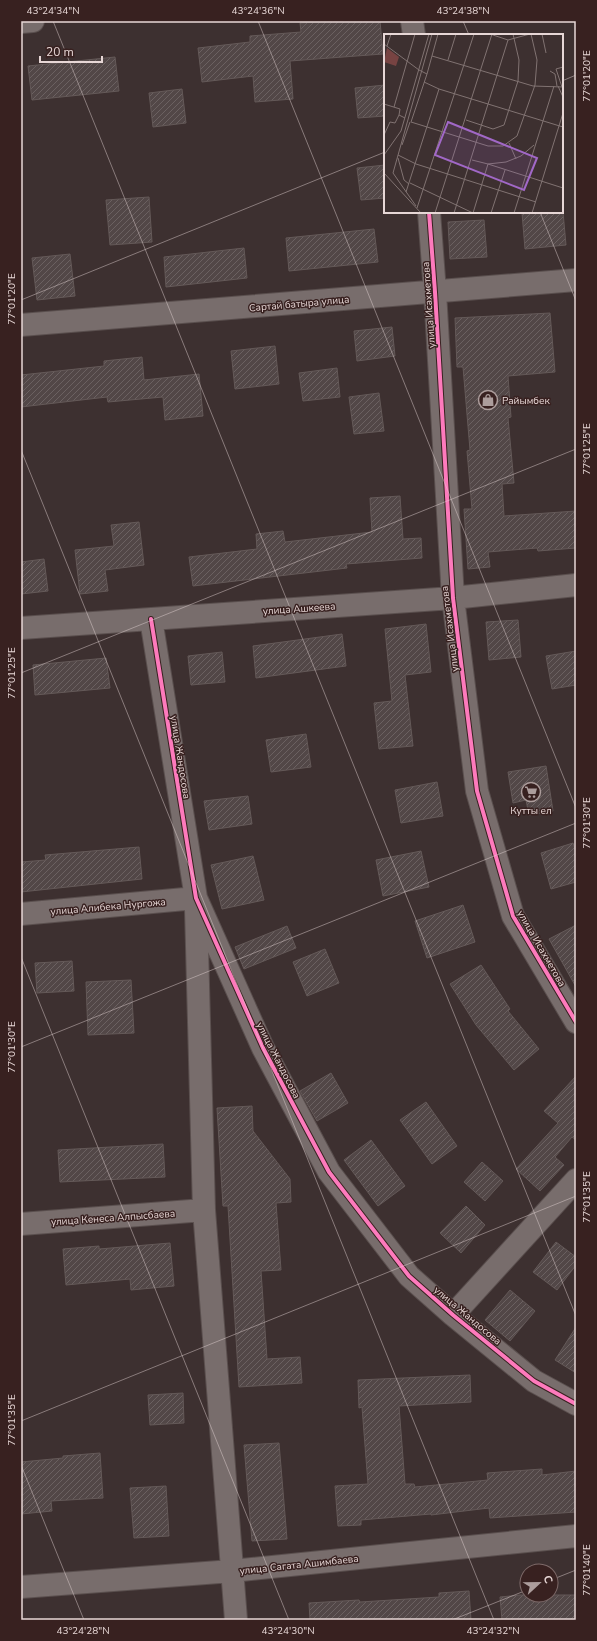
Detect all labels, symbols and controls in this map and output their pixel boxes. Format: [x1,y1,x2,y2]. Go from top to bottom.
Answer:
text: 43°24'34"N [26,4,80,18]
text: 43°24'36"N [231,4,285,18]
text: 43°24'38"N [436,4,490,18]
inset map [384,34,563,213]
scale bar [40,38,102,64]
text: 20 m [46,44,74,60]
text: 77°01'20"E [580,50,594,102]
street label: улица Исахметова [419,261,439,348]
text: 77°01'20"E [5,273,19,325]
street label: Сартай батыра улица [248,293,350,315]
shop icon: Райымбек [477,389,499,411]
place label: Райымбек [502,394,550,408]
text: 77°01'25"E [580,423,594,475]
street label: улица Исахметова [438,585,462,673]
street label: улица Ашкеева [262,599,336,619]
text: 77°01'25"E [5,647,19,699]
street label: улица Жандосова [167,714,194,800]
supermarket icon: Кутты ел [520,781,542,803]
text: 77°01'30"E [580,797,594,849]
place label: Кутты ел [510,804,552,818]
street label: улица Алибека Нургожа [50,895,166,919]
street label: улица Исахметова [513,908,569,989]
street label: улица Жандосова [253,1020,303,1101]
text: 77°01'30"E [5,1021,19,1073]
text: 77°01'35"E [580,1171,594,1223]
street label: улица Кенеса Алпысбаева [51,1207,176,1229]
street label: улица Жандосова [431,1283,504,1348]
text: 77°01'35"E [5,1394,19,1446]
text: 77°01'40"E [580,1544,594,1596]
street label: улица Сагата Ашимбаева [239,1552,359,1578]
north arrow [519,1563,559,1603]
text: С [539,1573,556,1586]
text: 43°24'28"N [56,1624,110,1638]
text: 43°24'30"N [261,1624,315,1638]
text: 43°24'32"N [466,1624,520,1638]

